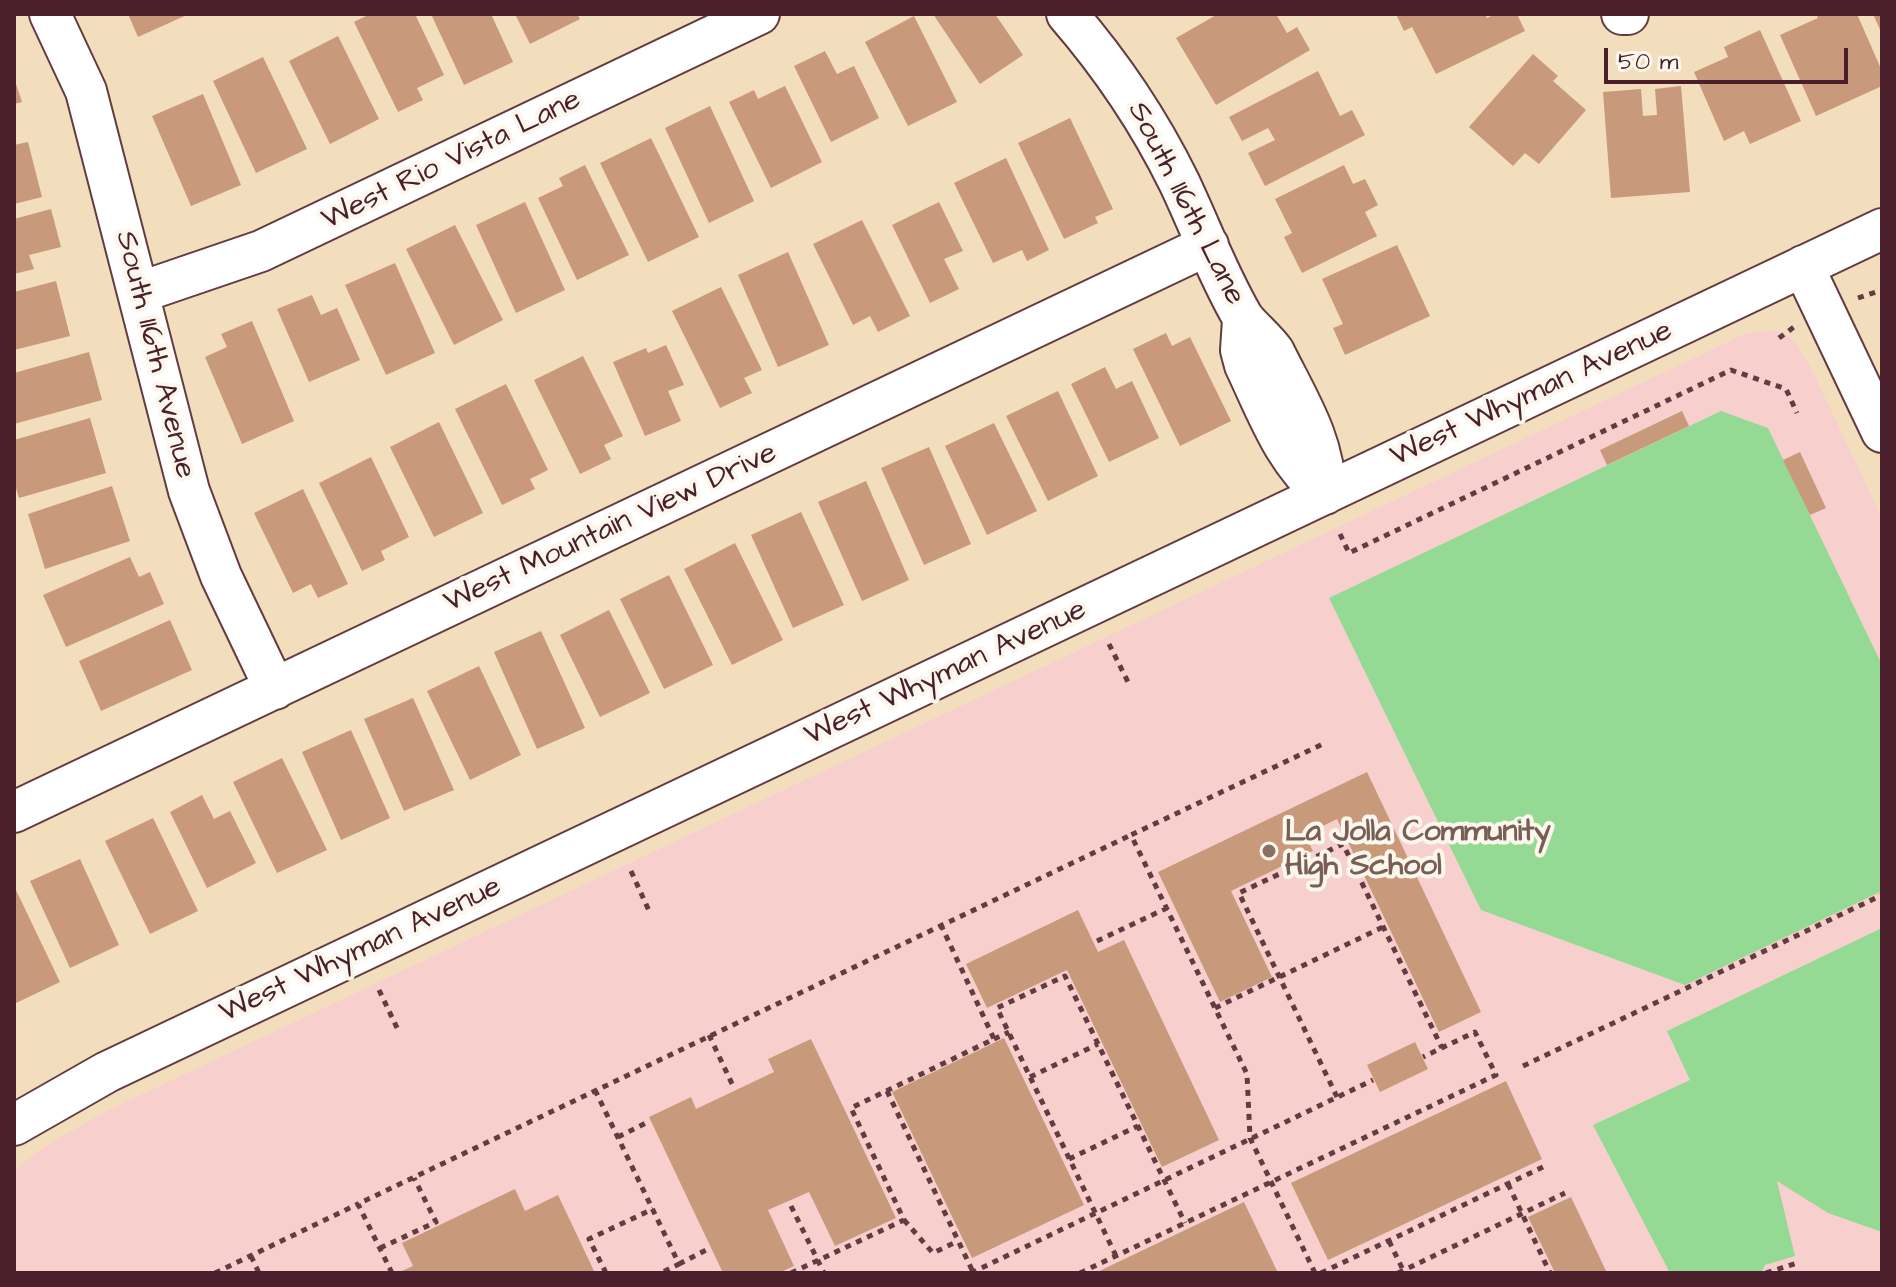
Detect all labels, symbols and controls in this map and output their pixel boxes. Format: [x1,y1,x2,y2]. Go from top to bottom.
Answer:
scale bar [1608,32,1852,82]
text: 50 m [1618,45,1678,79]
street label: West Rio Vista Lane [317,83,587,239]
street label: South 116th Lane [1118,96,1252,312]
street label: South 116th Avenue [106,228,202,482]
street label: West Whyman Avenue [1386,314,1678,476]
street label: West Mountain View Drive [439,436,783,622]
street label: West Whyman Avenue [800,593,1092,755]
place label: La Jolla Community High School [1285,816,1551,886]
marker: La Jolla Community High School [1260,842,1278,860]
street label: West Whyman Avenue [215,870,507,1032]

